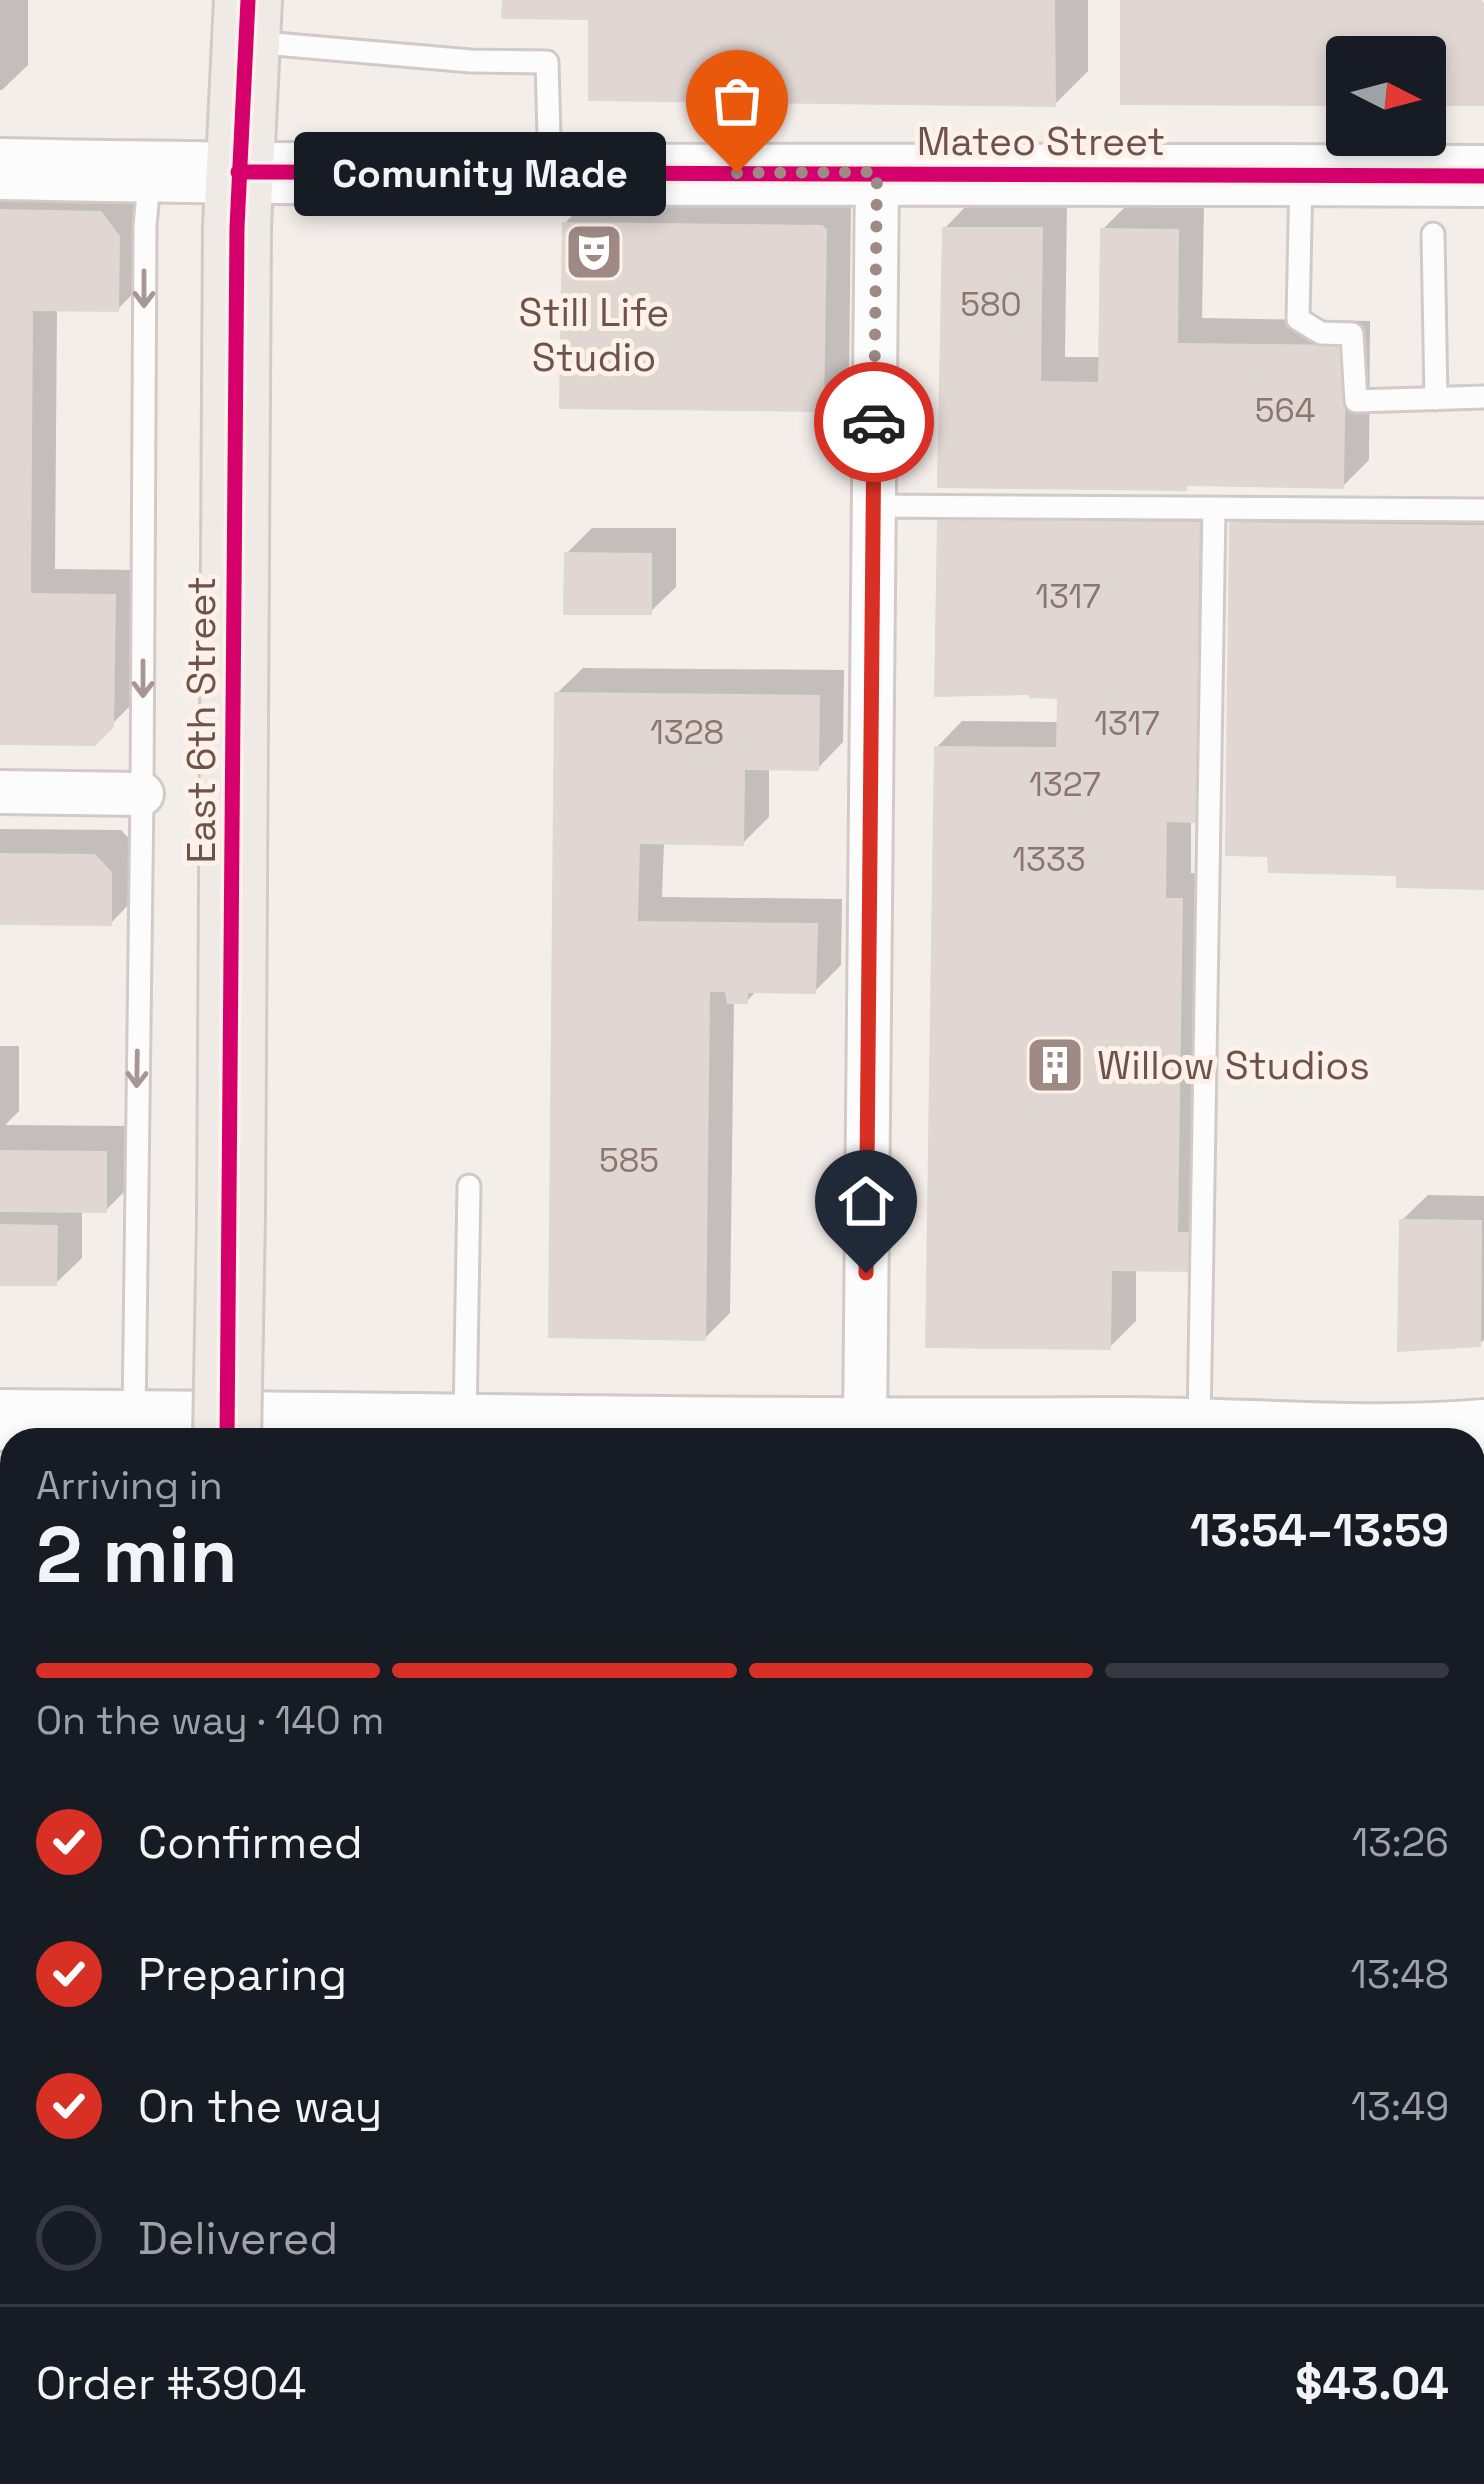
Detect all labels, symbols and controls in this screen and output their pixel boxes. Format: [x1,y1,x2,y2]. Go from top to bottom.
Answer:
north arrow [1326,36,1446,156]
map controls [1326,36,1446,156]
pin [686,50,788,173]
icon: bag [704,68,770,134]
street label: Mateo Street [917,117,1165,166]
callout: Comunity Made [293,131,665,215]
text: Comunity Made [332,149,628,198]
theatre icon: Still Life Studio [563,221,625,283]
one-way arrow [133,269,155,308]
house number: 580 [960,284,1022,326]
place label: Still Life Studio [519,288,669,382]
courier [814,362,934,482]
icon: car [841,389,907,455]
house number: 564 [1255,390,1315,432]
street label: East 6th Street [177,576,226,864]
house number: 1317 [1035,576,1101,618]
one-way arrow [132,659,154,698]
house number: 1317 [1094,703,1160,745]
house number: 1328 [650,712,724,754]
house number: 1327 [1029,764,1101,806]
house number: 1333 [1012,839,1086,881]
building icon: Willow Studios [1024,1034,1086,1096]
place label: Willow Studios [1097,1041,1370,1090]
one-way arrow [126,1049,149,1088]
house number: 585 [599,1140,659,1182]
pin [815,1150,917,1273]
icon: home [833,1168,899,1234]
text: Arriving in [36,1461,223,1510]
text: 13:54–13:59 [1190,1502,1449,1559]
text: 2 min [36,1505,238,1605]
text: On the way · 140 m [36,1696,384,1745]
icon: check [36,1809,102,1875]
text: Confirmed [138,1814,363,1871]
text: 13:26 [1352,1818,1449,1867]
icon: check [36,1941,102,2007]
text: Preparing [138,1946,347,2003]
text: 13:48 [1351,1950,1449,1999]
icon: check [36,2073,102,2139]
text: On the way [138,2078,382,2135]
text: 13:49 [1351,2082,1449,2131]
text: Delivered [138,2210,338,2267]
text: Order #3904 [36,2355,306,2412]
text: $43.04 [1295,2355,1449,2412]

